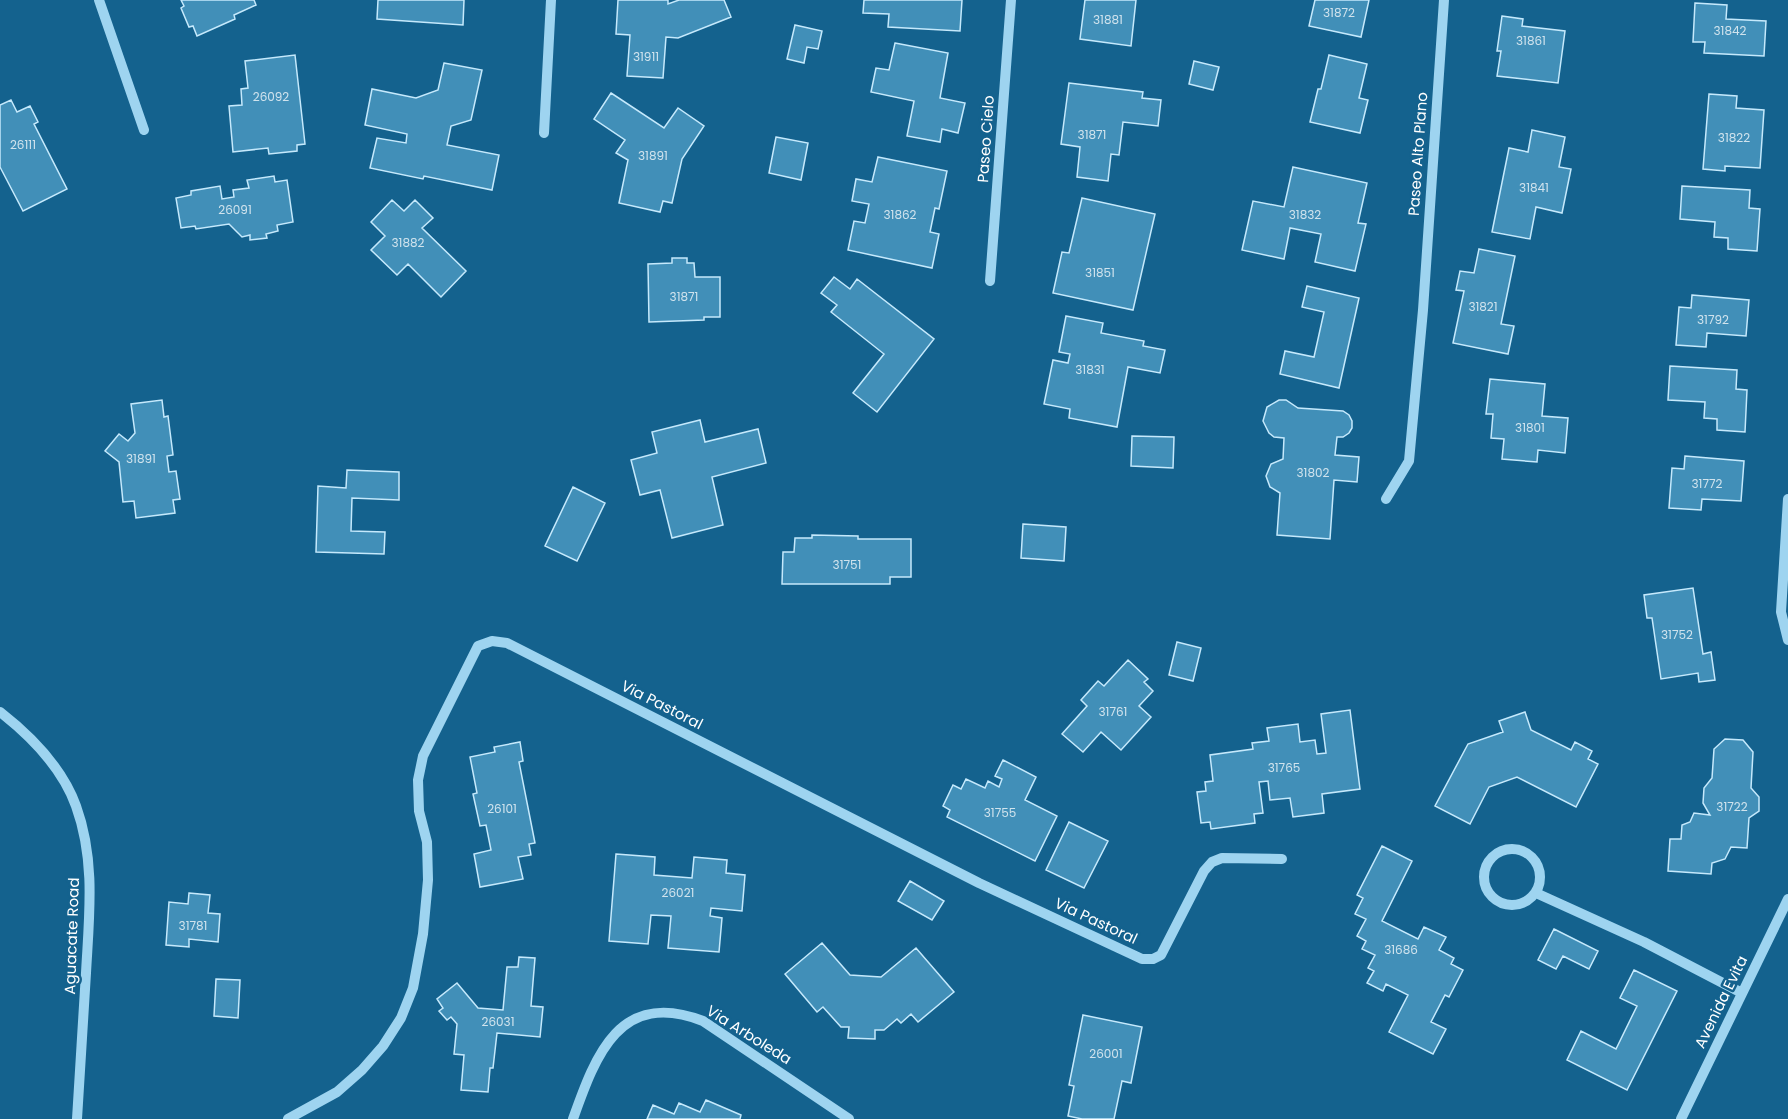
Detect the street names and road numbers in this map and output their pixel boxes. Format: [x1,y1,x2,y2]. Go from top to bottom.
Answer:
street label: Paseo Alto Plano [1403,91,1432,217]
street label: Paseo Cielo [972,95,999,183]
street label: Via Pastoral [618,675,707,734]
street label: Aguacate Road [59,877,84,995]
street label: Via Pastoral [1051,892,1141,949]
street label: Avenida Evita [1689,952,1752,1052]
street label: Via Arboleda [703,1000,796,1069]

